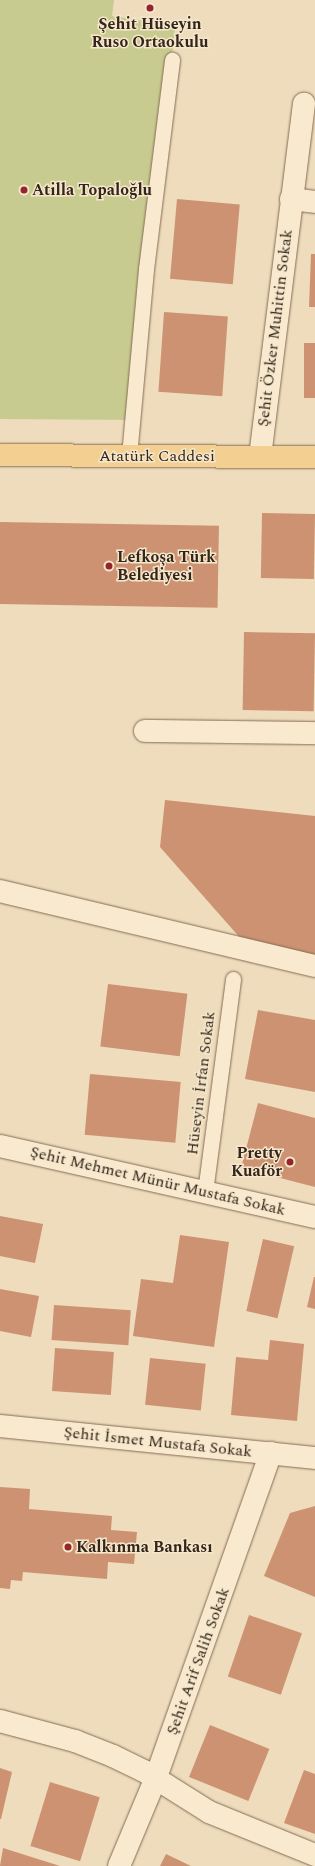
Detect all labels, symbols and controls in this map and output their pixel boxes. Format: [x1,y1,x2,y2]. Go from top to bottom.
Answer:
marker: Şehit Hüseyin Ruso Ortaokulu [145,3,155,13]
place label: Şehit Hüseyin Ruso Ortaokulu [92,14,208,52]
place label: Atilla Topaloğlu [32,180,152,200]
marker: Atilla Topaloğlu [19,185,29,195]
street label: Şehit Özker Muhittin Sokak [253,228,297,428]
street label: Atatürk Caddesi [99,446,215,466]
place label: Lefkoşa Türk Belediyesi [117,547,216,585]
marker: Lefkoşa Türk Belediyesi [104,561,114,571]
street label: Hüseyin İrfan Sokak [183,1010,219,1156]
street label: Şehit Mehmet Münür Mustafa Sokak [28,1142,288,1220]
place label: Pretty Kuaför [231,1143,282,1181]
marker: Pretty Kuaför [285,1157,295,1167]
street label: Şehit İsmet Mustafa Sokak [63,1423,253,1461]
place label: Kalkınma Bankası [76,1537,213,1557]
marker: Kalkınma Bankası [63,1542,73,1552]
street label: Şehit Arif Salih Sokak [162,1585,234,1737]

